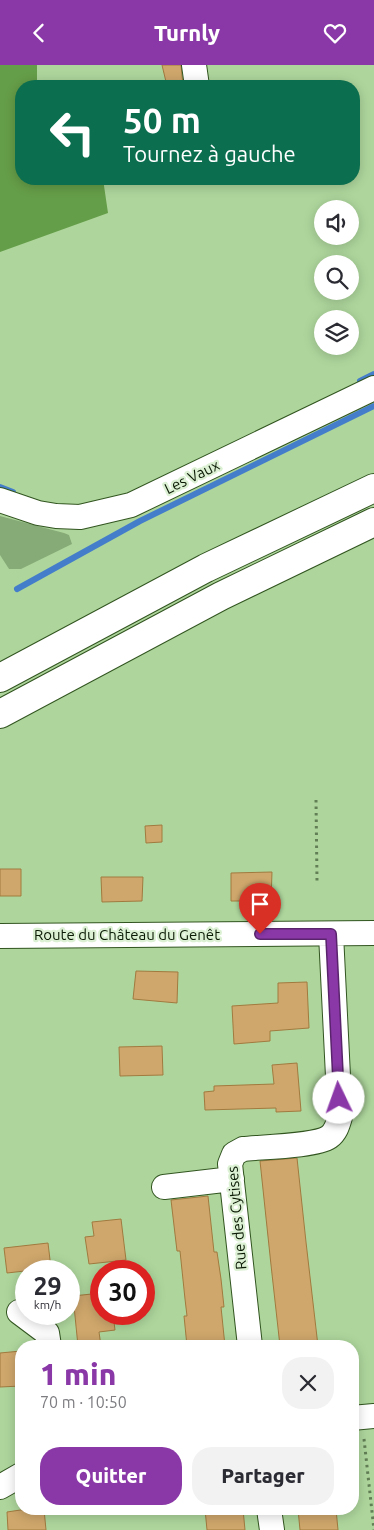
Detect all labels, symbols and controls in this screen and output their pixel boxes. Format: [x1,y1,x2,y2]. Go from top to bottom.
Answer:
icon: back [25,19,53,47]
icon: heart [321,19,349,47]
text: Turnly [154,20,220,45]
icon: left [40,100,105,165]
text: 50 m [123,100,201,140]
text: Tournez à gauche [123,141,296,166]
map controls [314,200,359,355]
button: sound [314,200,359,245]
button: search [314,255,359,300]
button: layers [314,310,359,355]
street label: Les Vaux [162,456,222,497]
pin [239,883,281,934]
icon: arrive [246,890,274,918]
street label: Route du Château du Genêt [34,926,220,943]
position arrow [312,1071,364,1123]
street label: Rue des Cytises [224,1166,249,1271]
speed limit sign: 30 [90,1260,155,1325]
text: 29 [33,1272,62,1300]
text: km/h [34,1298,61,1311]
text: 1 min [40,1357,116,1391]
button: close [282,1357,334,1409]
text: 70 m · 10:50 [40,1393,127,1411]
button: Quitter [40,1447,182,1505]
button: Partager [192,1447,334,1505]

